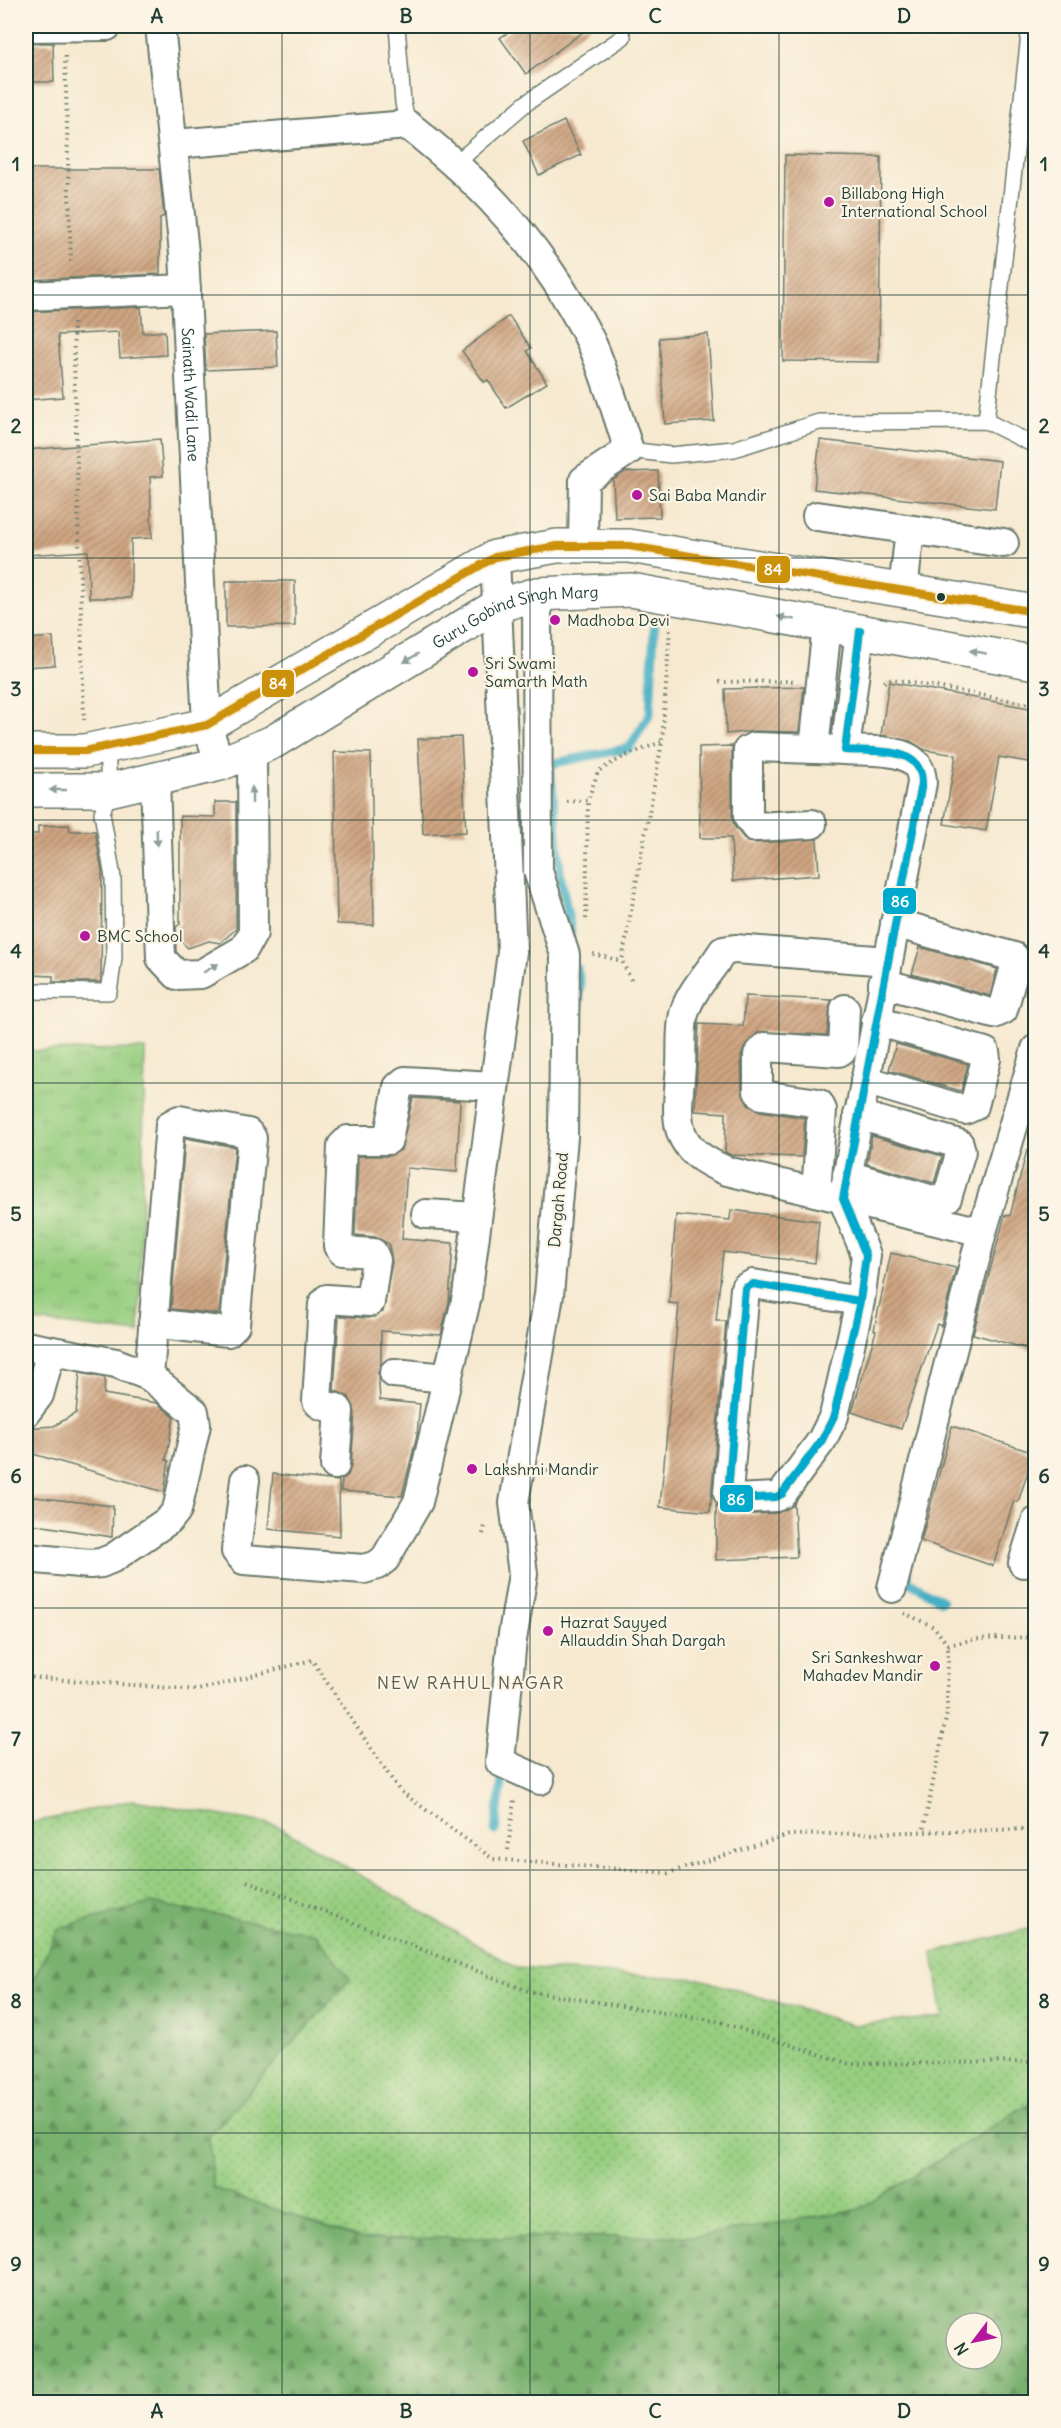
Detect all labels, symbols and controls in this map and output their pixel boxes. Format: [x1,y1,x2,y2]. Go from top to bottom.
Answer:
text: A [151,3,164,28]
text: B [399,3,413,28]
text: C [648,3,662,28]
text: D [897,3,911,28]
text: 1 [12,151,20,176]
text: 1 [1040,151,1048,176]
place label: Billabong High International School [841,183,987,221]
marker: Billabong High International School [822,195,836,209]
street label: Sainath Wadi Lane [178,327,204,462]
text: 2 [11,413,22,438]
text: 2 [1039,413,1050,438]
place label: Sai Baba Mandir [649,485,767,505]
marker: Sai Baba Mandir [630,488,644,502]
line badge: 84 [756,555,791,584]
text: 84 [764,559,782,579]
street label: Guru Gobind Singh Marg [429,581,599,653]
unlabelled marker [935,591,947,603]
place label: Madhoba Devi [567,610,670,630]
marker: Madhoba Devi [548,613,562,627]
one-way arrow [776,613,795,622]
one-way arrow [968,647,987,656]
one-way arrow [403,653,419,664]
place label: Sri Swami Samarth Math [485,653,588,691]
marker: Sri Swami Samarth Math [466,665,480,679]
line badge: 84 [261,669,295,698]
text: 84 [269,673,287,693]
text: 3 [10,676,22,701]
text: 3 [1038,676,1050,701]
one-way arrow [49,785,68,795]
one-way arrow [247,785,257,804]
one-way arrow [152,828,161,847]
line badge: 86 [882,887,917,915]
text: 86 [891,891,909,911]
place label: BMC School [97,926,183,946]
marker: BMC School [78,929,92,943]
text: 4 [10,938,22,963]
text: 4 [1038,938,1050,963]
one-way arrow [203,963,219,974]
street label: Dargah Road [544,1152,572,1248]
text: 5 [10,1201,22,1226]
text: 5 [1038,1201,1050,1226]
place label: Lakshmi Mandir [484,1459,599,1479]
marker: Lakshmi Mandir [465,1462,479,1476]
text: 6 [10,1463,22,1488]
text: 6 [1038,1463,1050,1488]
line badge: 86 [719,1484,754,1513]
text: 86 [727,1489,745,1509]
place label: Hazrat Sayyed Allauddin Shah Dargah [560,1612,726,1650]
marker: Hazrat Sayyed Allauddin Shah Dargah [541,1624,555,1638]
place label: Sri Sankeshwar Mahadev Mandir [802,1647,923,1685]
marker: Sri Sankeshwar Mahadev Mandir [928,1659,942,1673]
district label: NEW RAHUL NAGAR [377,1671,565,1694]
text: 7 [11,1726,21,1751]
text: 7 [1039,1726,1049,1751]
text: 8 [10,1988,22,2013]
text: 8 [1038,1988,1050,2013]
text: 9 [10,2251,22,2276]
text: 9 [1038,2251,1050,2276]
north arrow [944,2311,1004,2371]
text: N [950,2339,973,2359]
text: A [151,2398,164,2423]
text: B [399,2398,413,2423]
text: C [648,2398,662,2423]
text: D [897,2398,911,2423]

